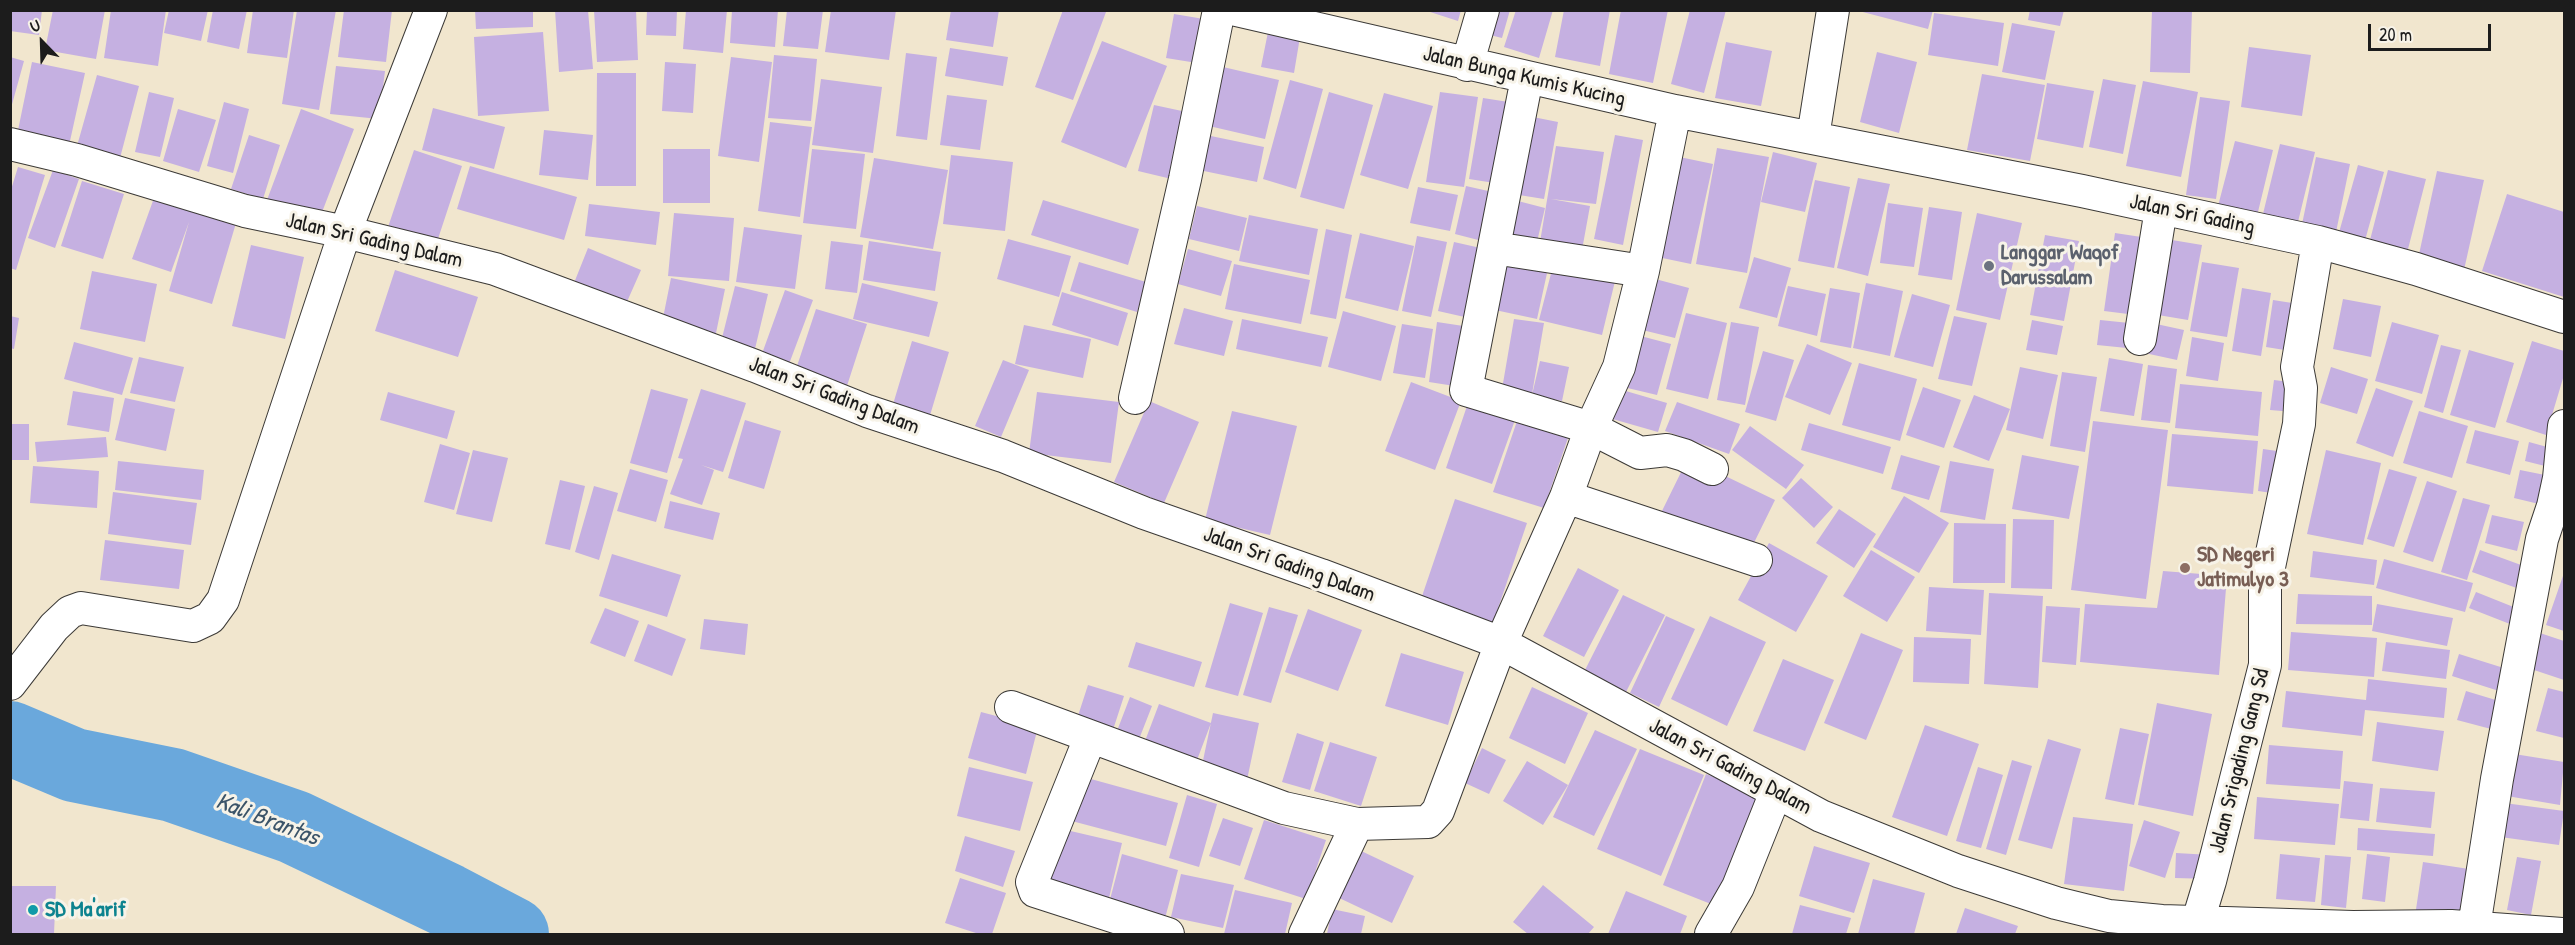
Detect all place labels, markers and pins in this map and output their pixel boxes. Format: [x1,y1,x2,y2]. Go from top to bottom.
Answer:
place label: Langgar Waqof Darussalam [2001,240,2119,292]
marker: Langgar Waqof Darussalam [1982,259,1996,273]
place label: SD Negeri Jatimulyo 3 [2197,542,2289,594]
marker: SD Negeri Jatimulyo 3 [2178,561,2192,575]
place label: SD Ma'arif [45,897,126,923]
marker: SD Ma'arif [26,903,40,917]

